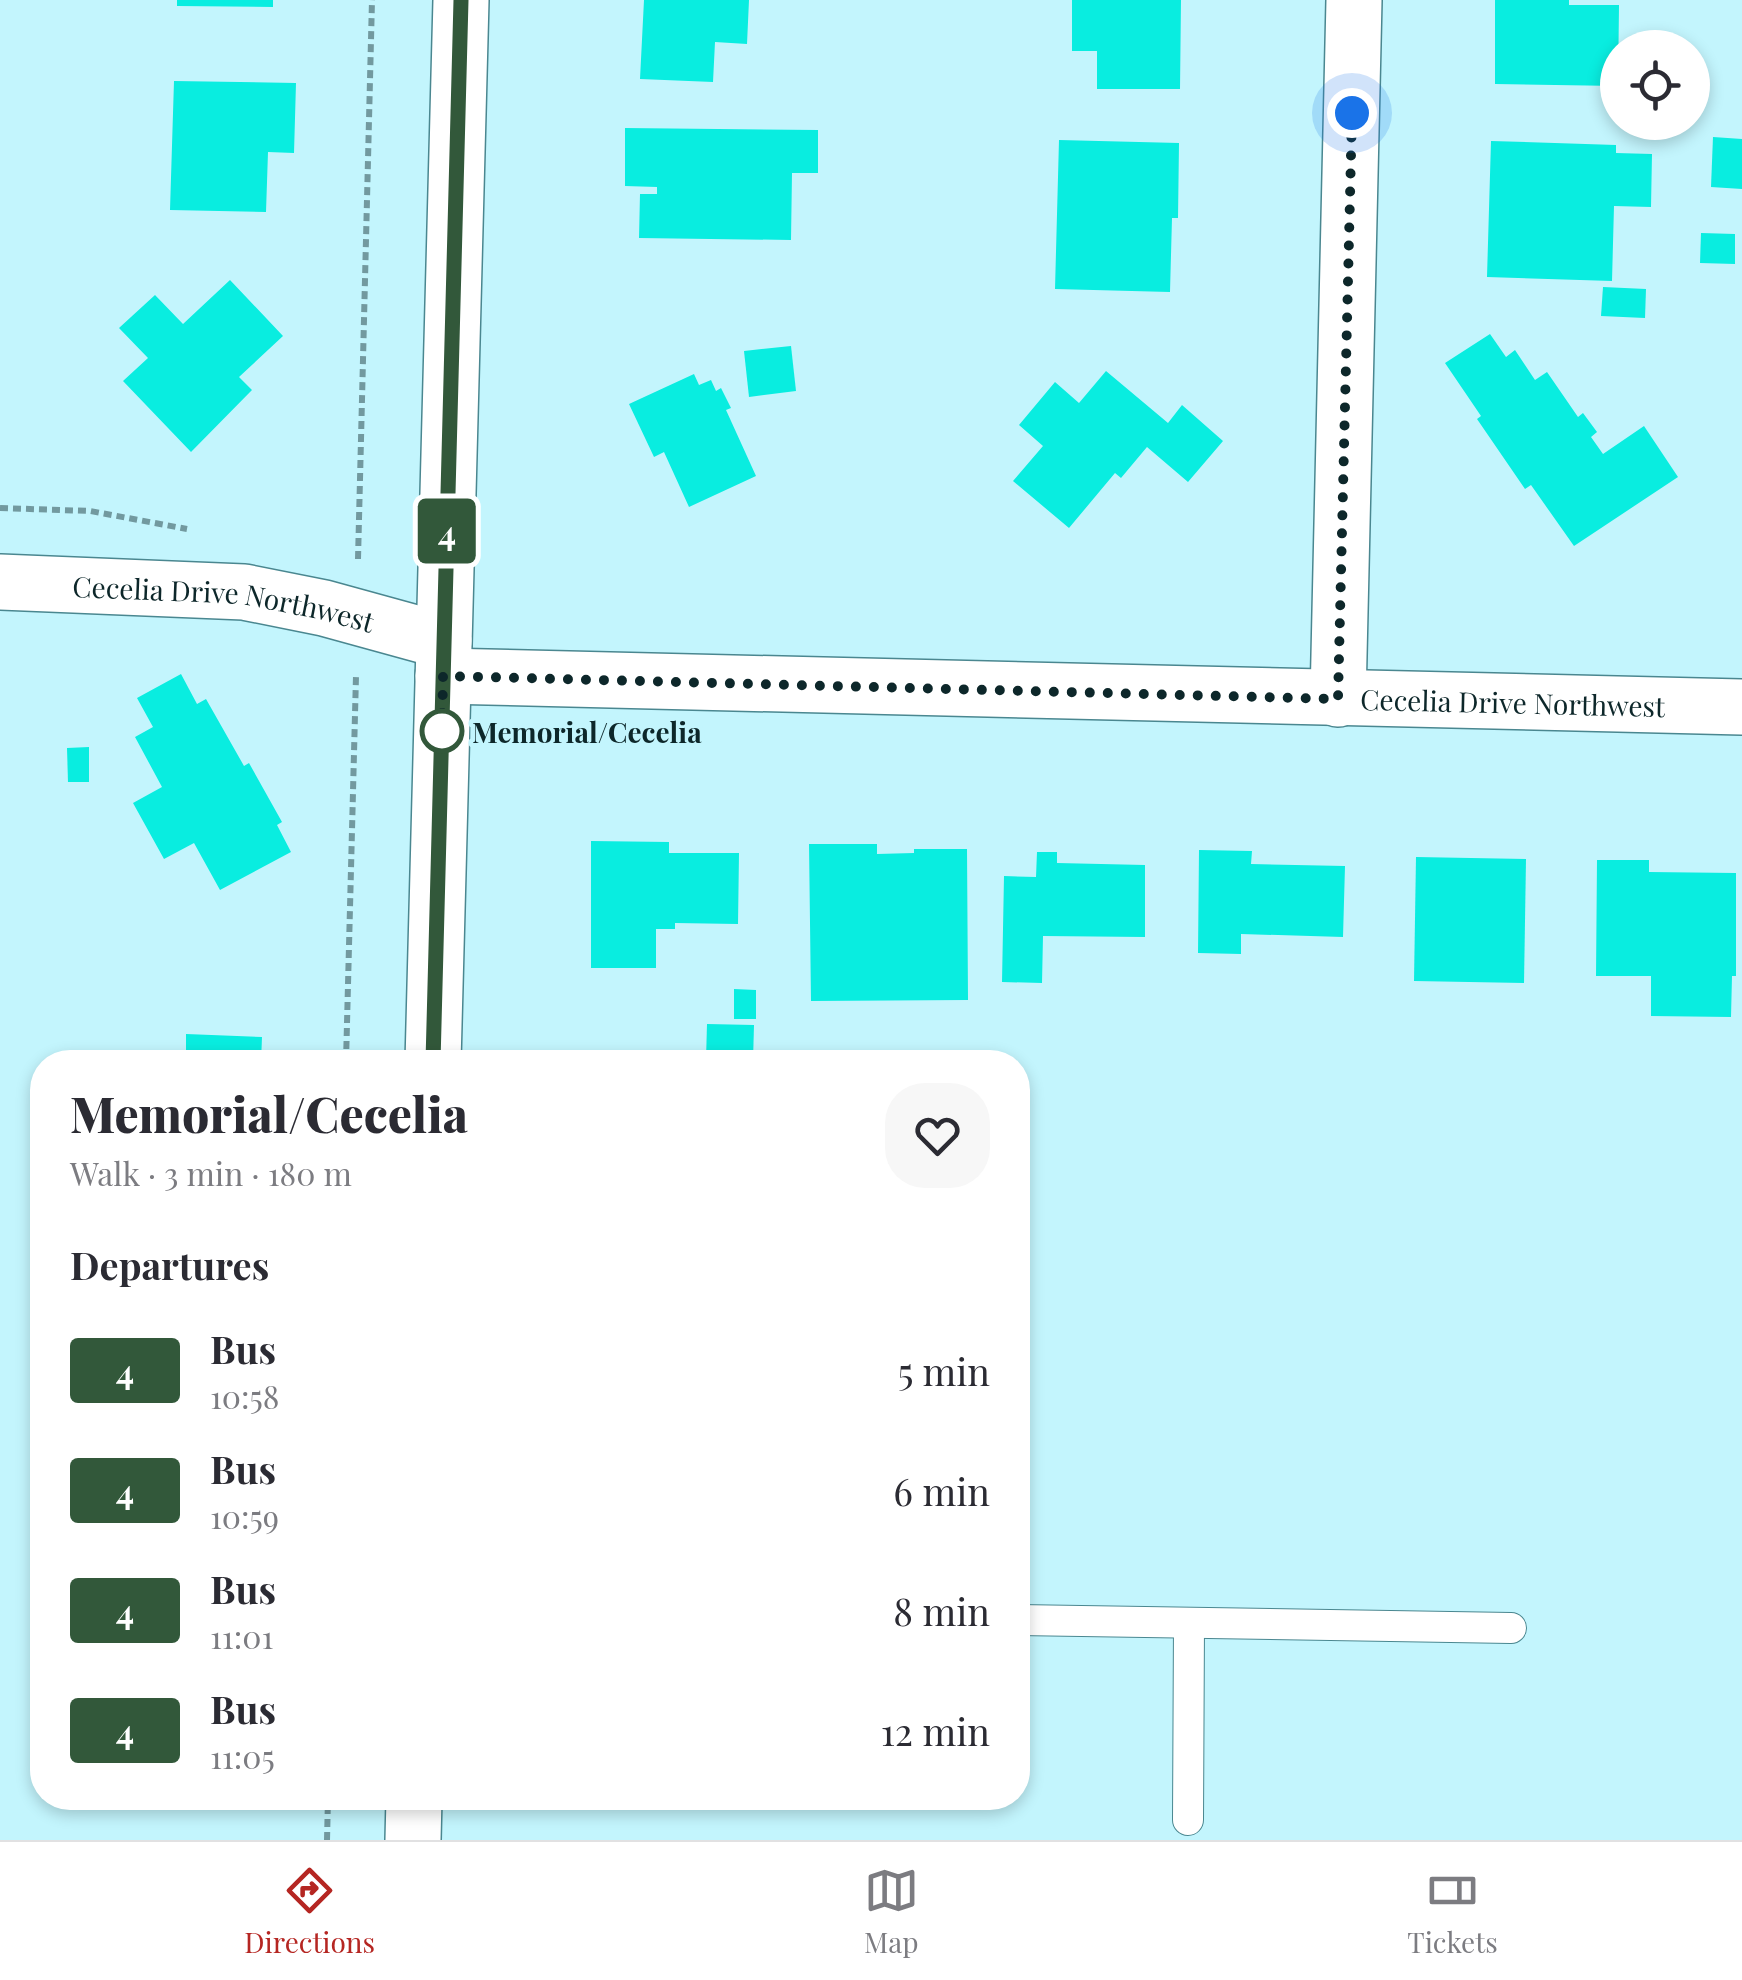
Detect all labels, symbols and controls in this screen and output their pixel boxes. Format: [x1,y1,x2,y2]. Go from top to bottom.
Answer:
map controls [1600,30,1710,140]
button: locate [1600,30,1710,140]
your location [1327,88,1377,138]
line badge: 4 [414,498,480,564]
text: 4 [438,508,456,555]
street label: Cecelia Drive Northwest [72,566,380,640]
street label: Cecelia Drive Northwest [1360,679,1667,724]
marker: Memorial/Cecelia [421,710,463,752]
place label: Memorial/Cecelia [472,713,702,750]
text: Memorial/Cecelia [70,1081,468,1145]
button: heart [885,1083,990,1188]
text: Walk · 3 min · 180 m [70,1151,352,1194]
text: Departures [70,1239,269,1290]
text: Bus [210,1323,276,1374]
text: 5 min [898,1345,990,1396]
text: 4 [116,1347,134,1394]
text: 10:58 [210,1374,279,1417]
text: Bus [210,1443,276,1494]
text: 6 min [893,1465,990,1516]
text: 4 [116,1467,134,1514]
text: 10:59 [210,1494,279,1537]
text: Bus [210,1563,276,1614]
text: 8 min [893,1585,990,1636]
text: 4 [116,1587,134,1634]
text: 11:01 [210,1614,273,1657]
text: Bus [210,1683,276,1734]
text: 12 min [881,1705,990,1756]
text: 4 [116,1707,134,1754]
text: 11:05 [210,1734,275,1777]
tab: Directions [244,1863,375,1960]
tab: Map [864,1863,919,1960]
tab: Tickets [1407,1863,1498,1960]

